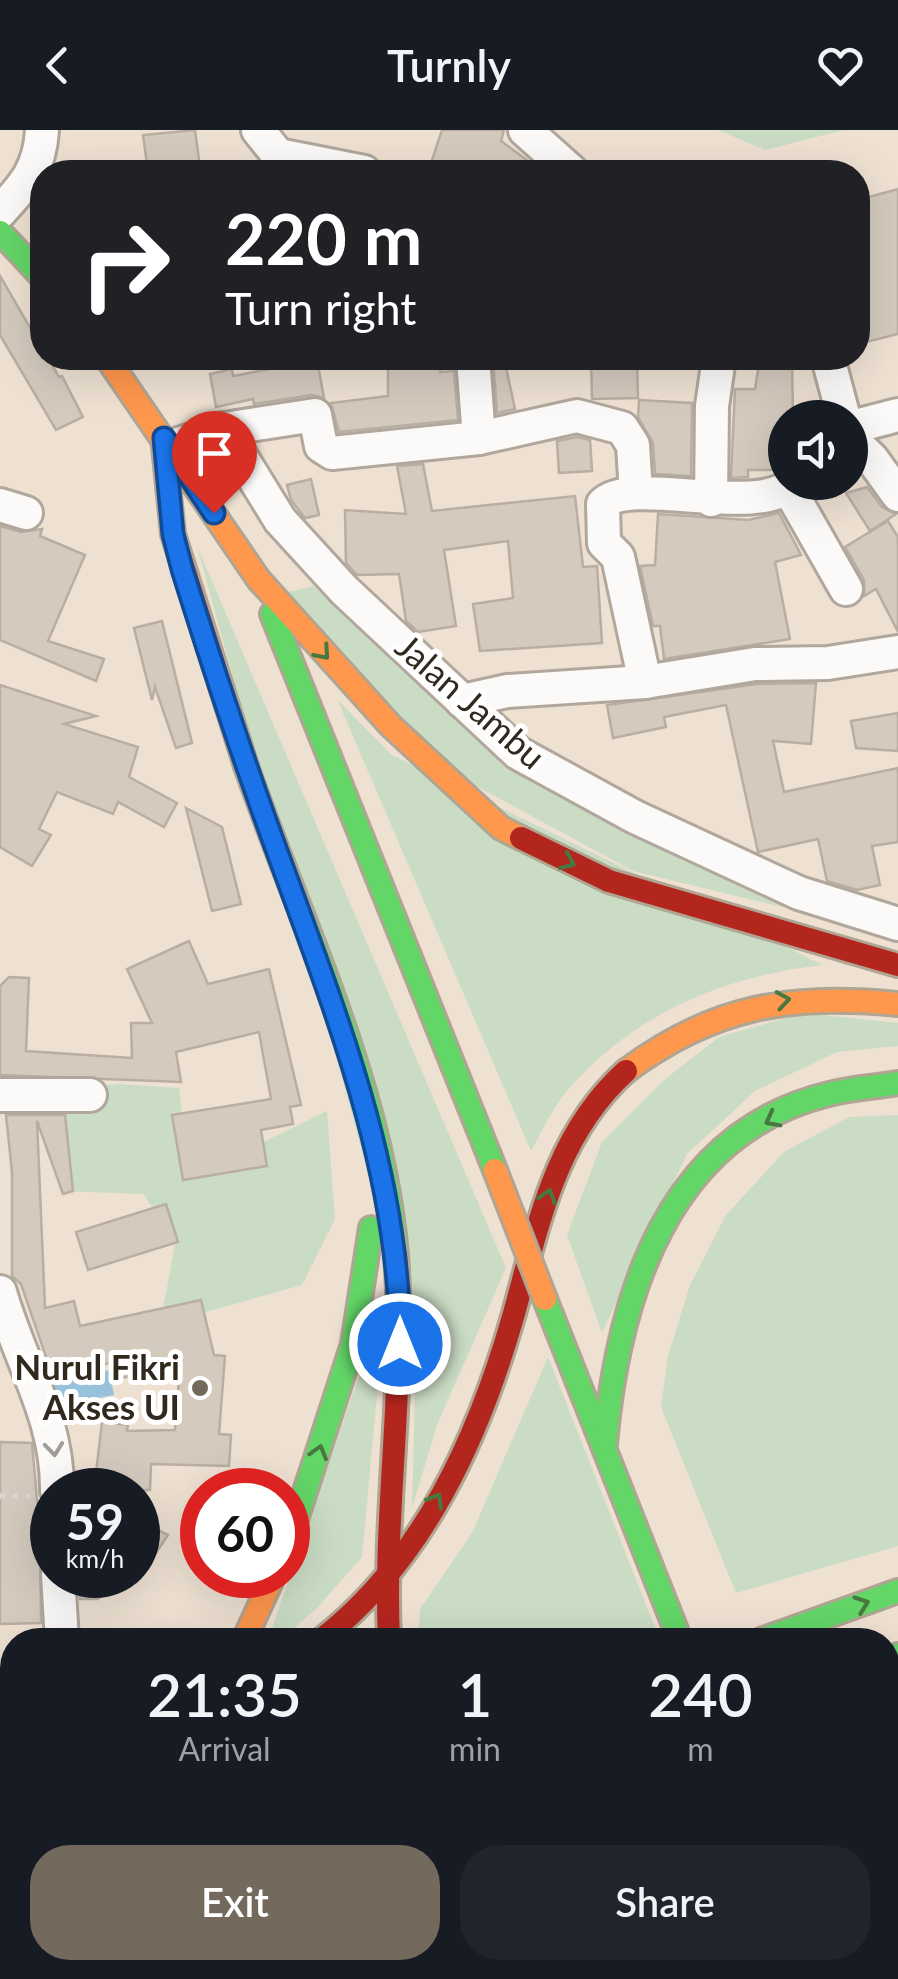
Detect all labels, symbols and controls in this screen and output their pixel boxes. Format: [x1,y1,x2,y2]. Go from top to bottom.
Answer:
icon: back [30,38,85,93]
text: Turnly [387,38,511,92]
icon: heart [813,38,868,93]
text: 220 m [225,196,422,280]
icon: right [60,200,190,330]
text: Turn right [225,281,416,335]
map controls [768,400,868,500]
button: sound [768,400,868,500]
pin [172,411,257,514]
icon: arrive [187,426,242,481]
street label: Jalan Jambu [388,624,555,777]
one-way arrow [311,642,329,660]
one-way arrow [558,851,575,871]
one-way arrow [775,990,792,1011]
one-way arrow [764,1107,782,1127]
one-way arrow [536,1189,556,1206]
position arrow [348,1292,452,1396]
place label: Nurul Fikri Akses UI [14,1345,180,1427]
marker: Nurul Fikri Akses UI [189,1377,211,1399]
one-way arrow [43,1441,64,1457]
one-way arrow [308,1444,329,1461]
speed limit sign: 60 [180,1468,310,1598]
text: 59 [66,1491,124,1551]
one-way arrow [424,1493,443,1511]
text: km/h [66,1543,124,1573]
one-way arrow [853,1595,870,1616]
text: 21:35 [147,1658,302,1730]
text: 1 [458,1658,492,1730]
text: 240 [648,1658,753,1730]
text: Arrival [178,1729,271,1768]
text: min [449,1729,501,1768]
text: m [687,1729,714,1768]
button: Exit [30,1845,440,1960]
button: Share [460,1845,870,1960]

